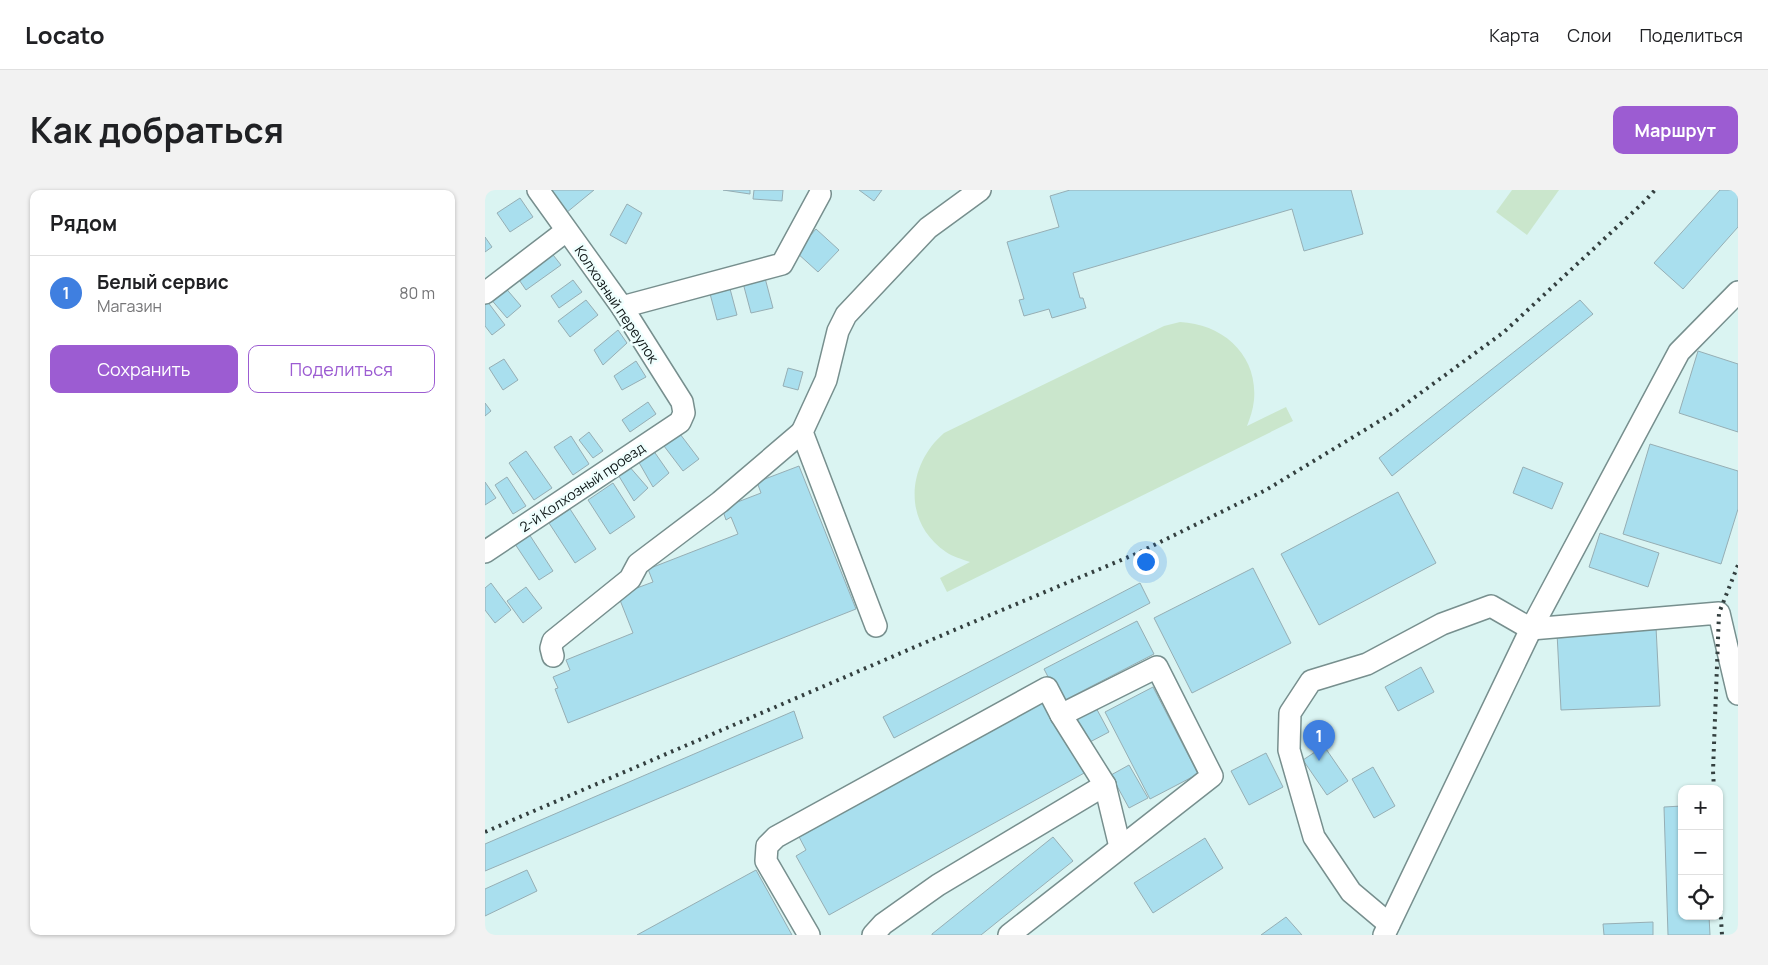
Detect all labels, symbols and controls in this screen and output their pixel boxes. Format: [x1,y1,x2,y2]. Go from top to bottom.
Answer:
text: Locato [25,18,105,51]
text: Карта [1489,23,1539,47]
text: Слои [1567,23,1611,47]
text: Поделиться [1639,23,1743,47]
text: Как добраться [30,106,284,154]
button: Маршрут [1613,106,1738,154]
text: Рядом [50,209,117,237]
street label: Колхозный переулок [571,242,664,367]
text: Белый сервис [97,269,229,295]
text: 1 [62,282,70,304]
text: 80 m [399,282,435,304]
text: Магазин [97,295,162,317]
button: Сохранить [50,345,238,393]
button: Поделиться [248,345,435,393]
street label: 2-й Колхозный проезд [516,438,648,536]
your location [1133,549,1159,575]
pin: 1 [1303,720,1335,761]
map controls [1678,785,1723,920]
button: + [1678,785,1723,830]
button: − [1678,830,1723,875]
button: locate [1678,875,1723,920]

